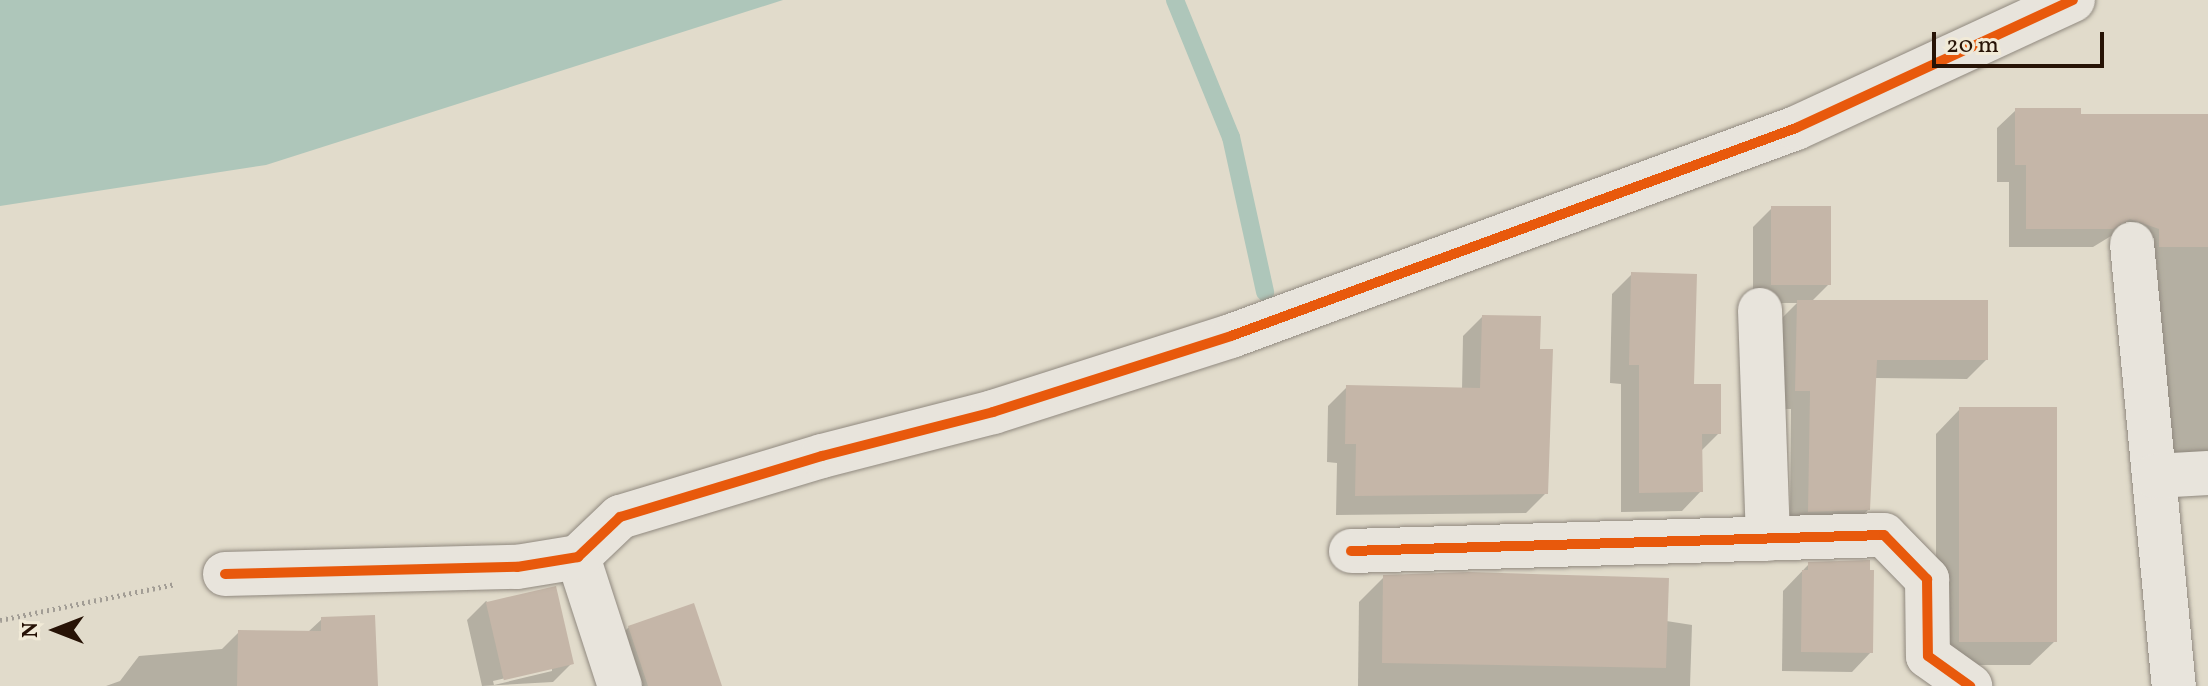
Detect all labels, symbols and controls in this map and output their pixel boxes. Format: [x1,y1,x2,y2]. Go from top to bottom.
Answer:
scale bar [1936,16,2108,66]
text: 20 m [1946,29,1999,63]
north arrow [16,590,96,670]
text: N [16,622,47,638]

